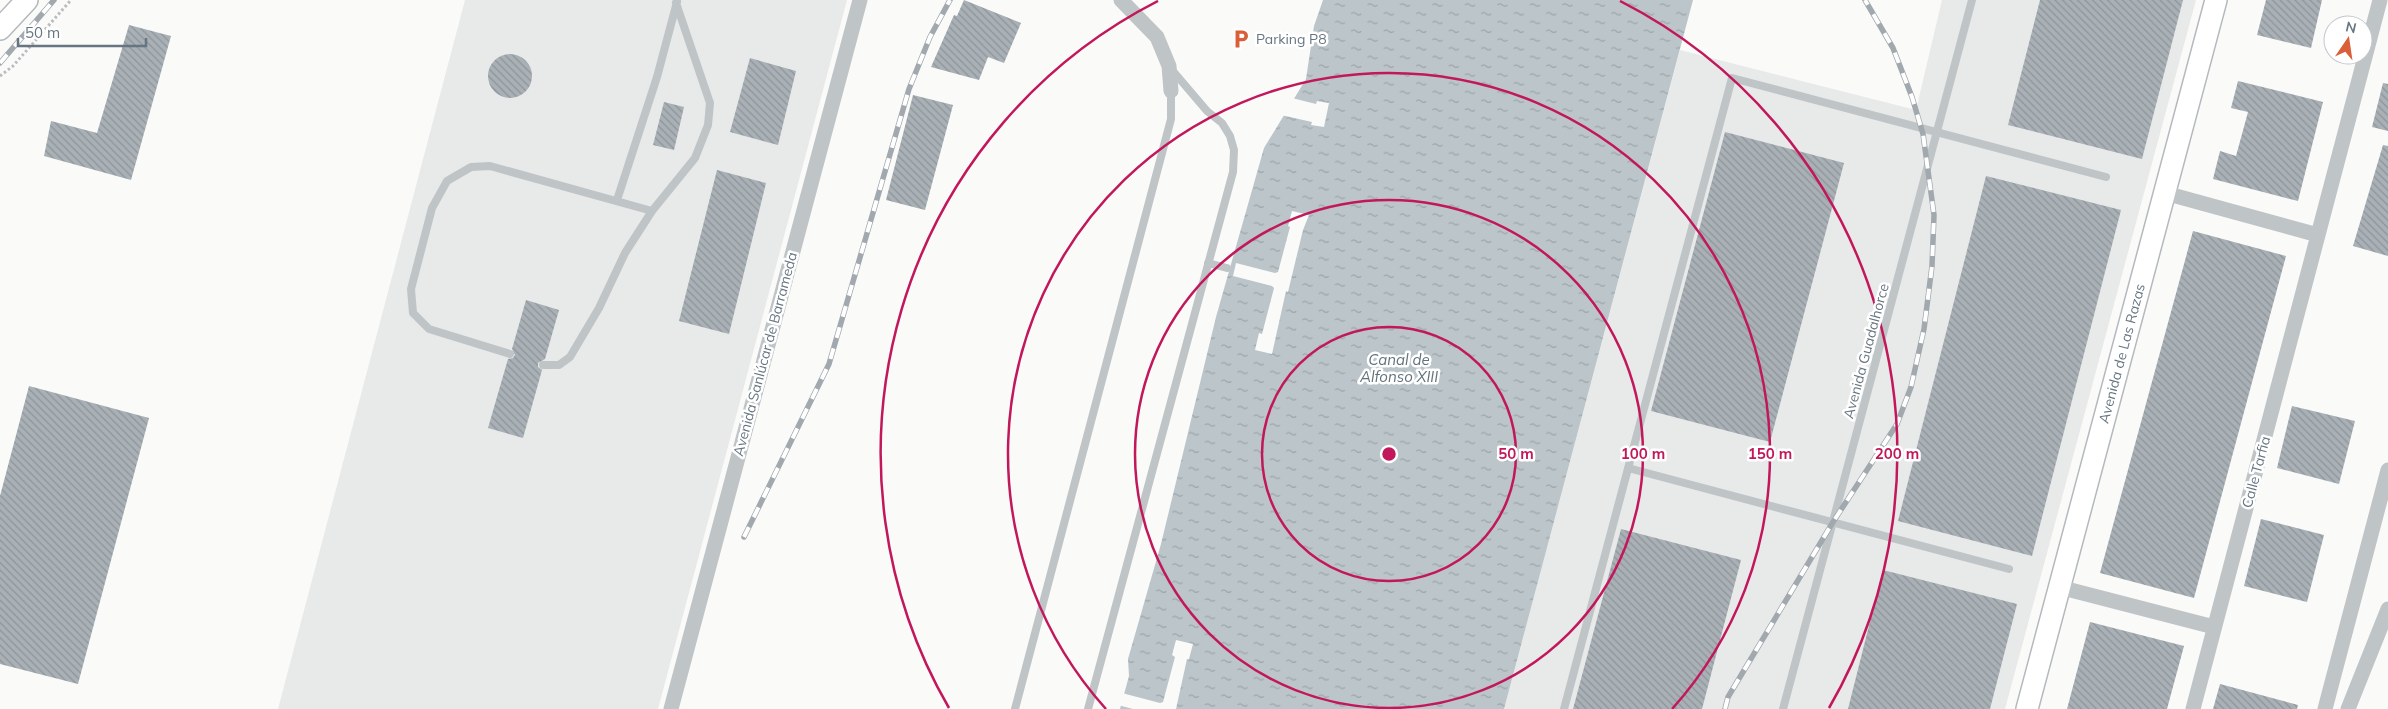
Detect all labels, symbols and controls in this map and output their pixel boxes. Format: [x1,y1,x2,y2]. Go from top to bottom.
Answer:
scale bar [18,15,145,47]
north arrow [2323,15,2373,65]
text: N [2344,17,2358,37]
text: 50 m [25,23,60,42]
parking icon: Parking P8 [1230,28,1252,50]
place label: Parking P8 [1256,30,1327,48]
street label: Avenida Sanlúcar de Barrameda [729,250,801,458]
street label: Avenida Guadalhorce [1839,281,1893,421]
street label: Avenida de Las Razas [2095,282,2149,425]
water label: Canal de Alfonso XIII [1359,350,1438,386]
street label: Calle Tarfia [2238,434,2274,510]
text: 50 m [1498,444,1534,463]
text: 100 m [1621,444,1665,463]
text: 150 m [1748,444,1792,463]
text: 200 m [1875,444,1919,463]
centre of rings [1380,445,1398,463]

